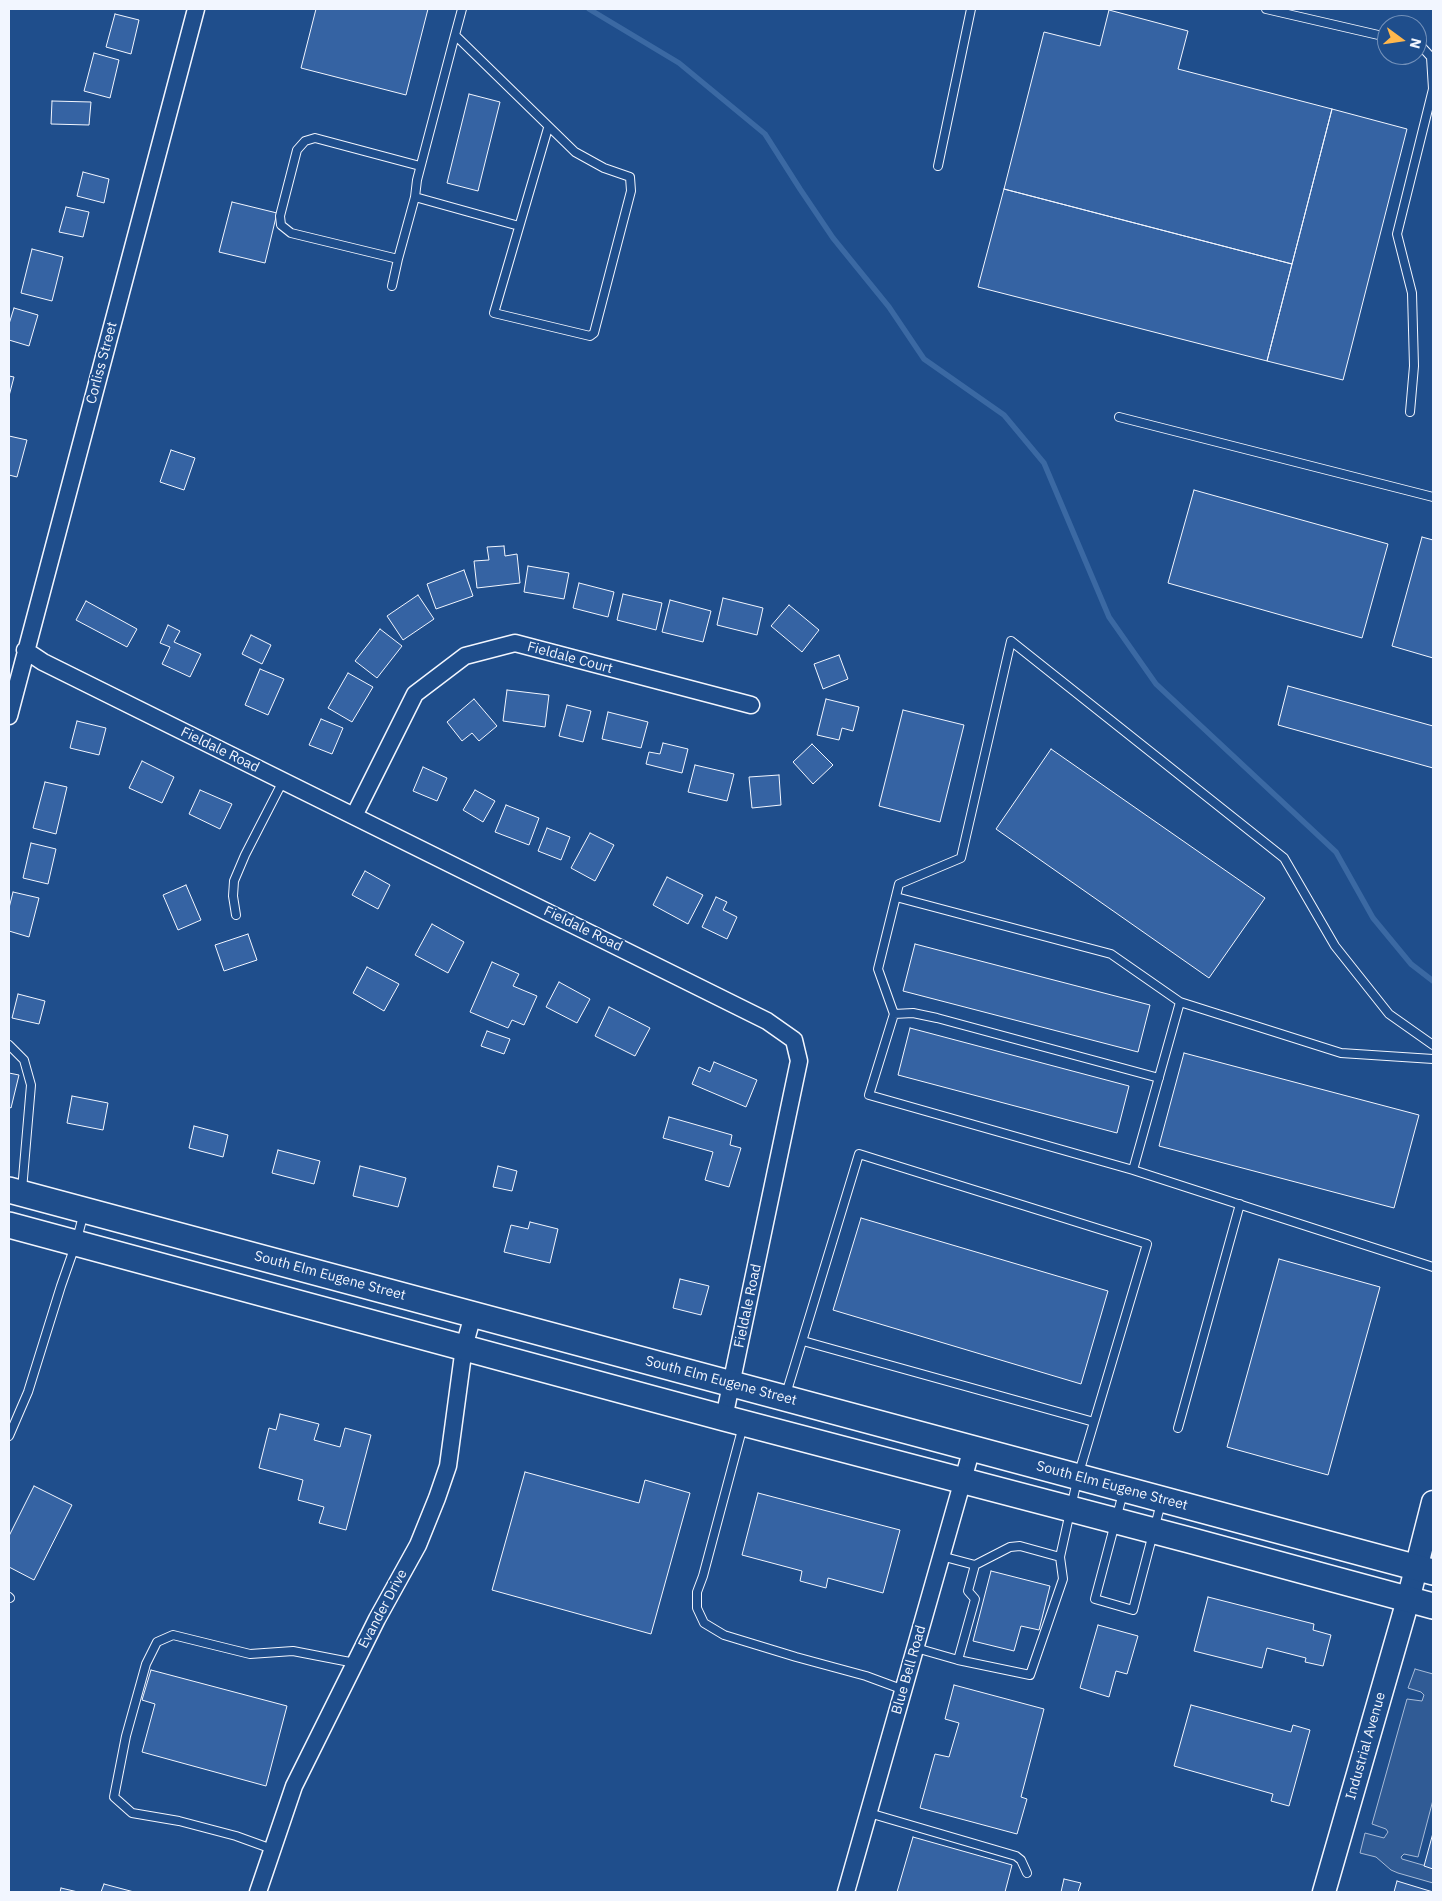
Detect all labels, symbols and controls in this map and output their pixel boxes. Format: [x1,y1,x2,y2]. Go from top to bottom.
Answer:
north arrow [1377,15,1427,65]
text: N [1406,36,1426,50]
street label: Corliss Street [83,320,121,406]
street label: Fieldale Court [525,639,615,677]
street label: Fieldale Road [178,724,262,776]
street label: Fieldale Road [541,903,625,955]
street label: South Elm Eugene Street [252,1248,408,1304]
street label: Fieldale Road [731,1262,765,1350]
street label: South Elm Eugene Street [643,1353,799,1409]
street label: South Elm Eugene Street [1034,1458,1190,1514]
street label: Evander Drive [355,1567,411,1651]
street label: Blue Bell Road [888,1624,930,1716]
street label: Industrial Avenue [1343,1690,1389,1802]

